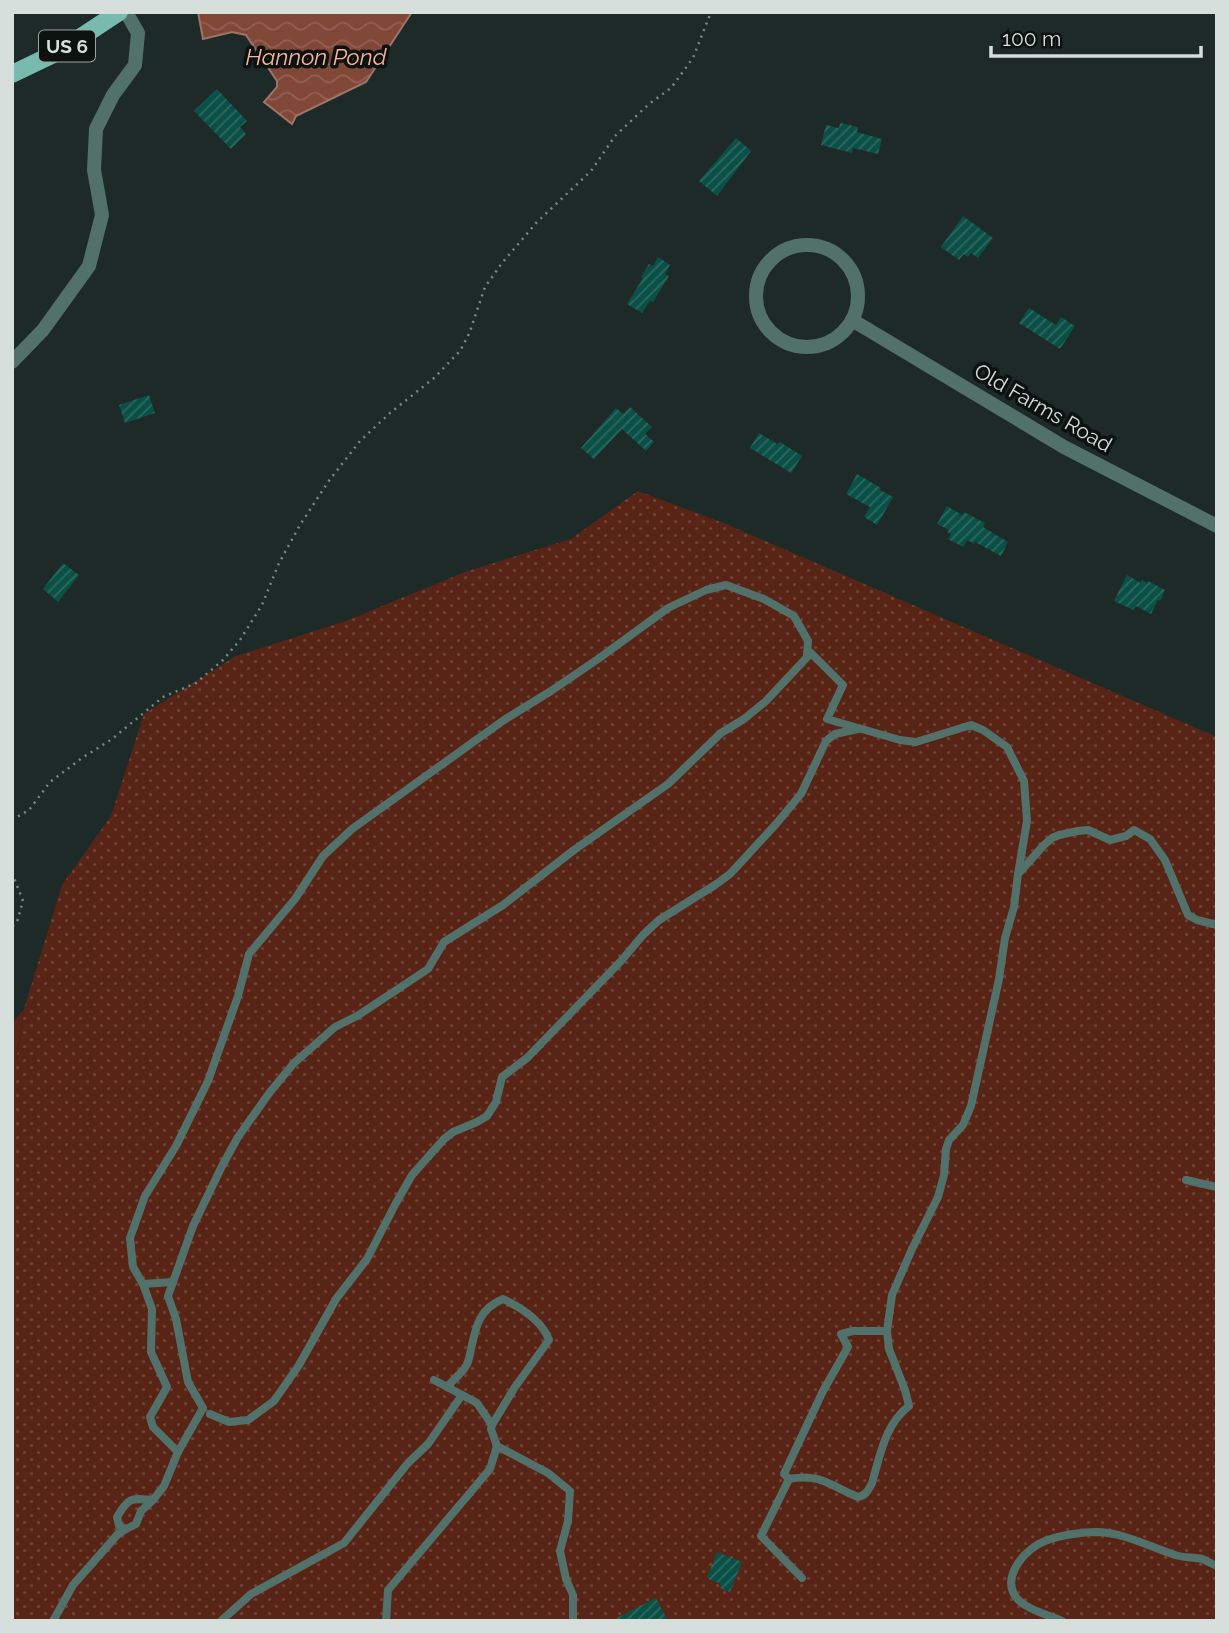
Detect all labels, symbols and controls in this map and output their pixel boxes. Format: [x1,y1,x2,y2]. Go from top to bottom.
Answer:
scale bar [991,14,1201,58]
text: 100 m [1002,26,1061,51]
road number: US 6 [39,30,95,61]
water label: Hannon Pond [246,43,388,70]
street label: Old Farms Road [970,358,1117,457]

